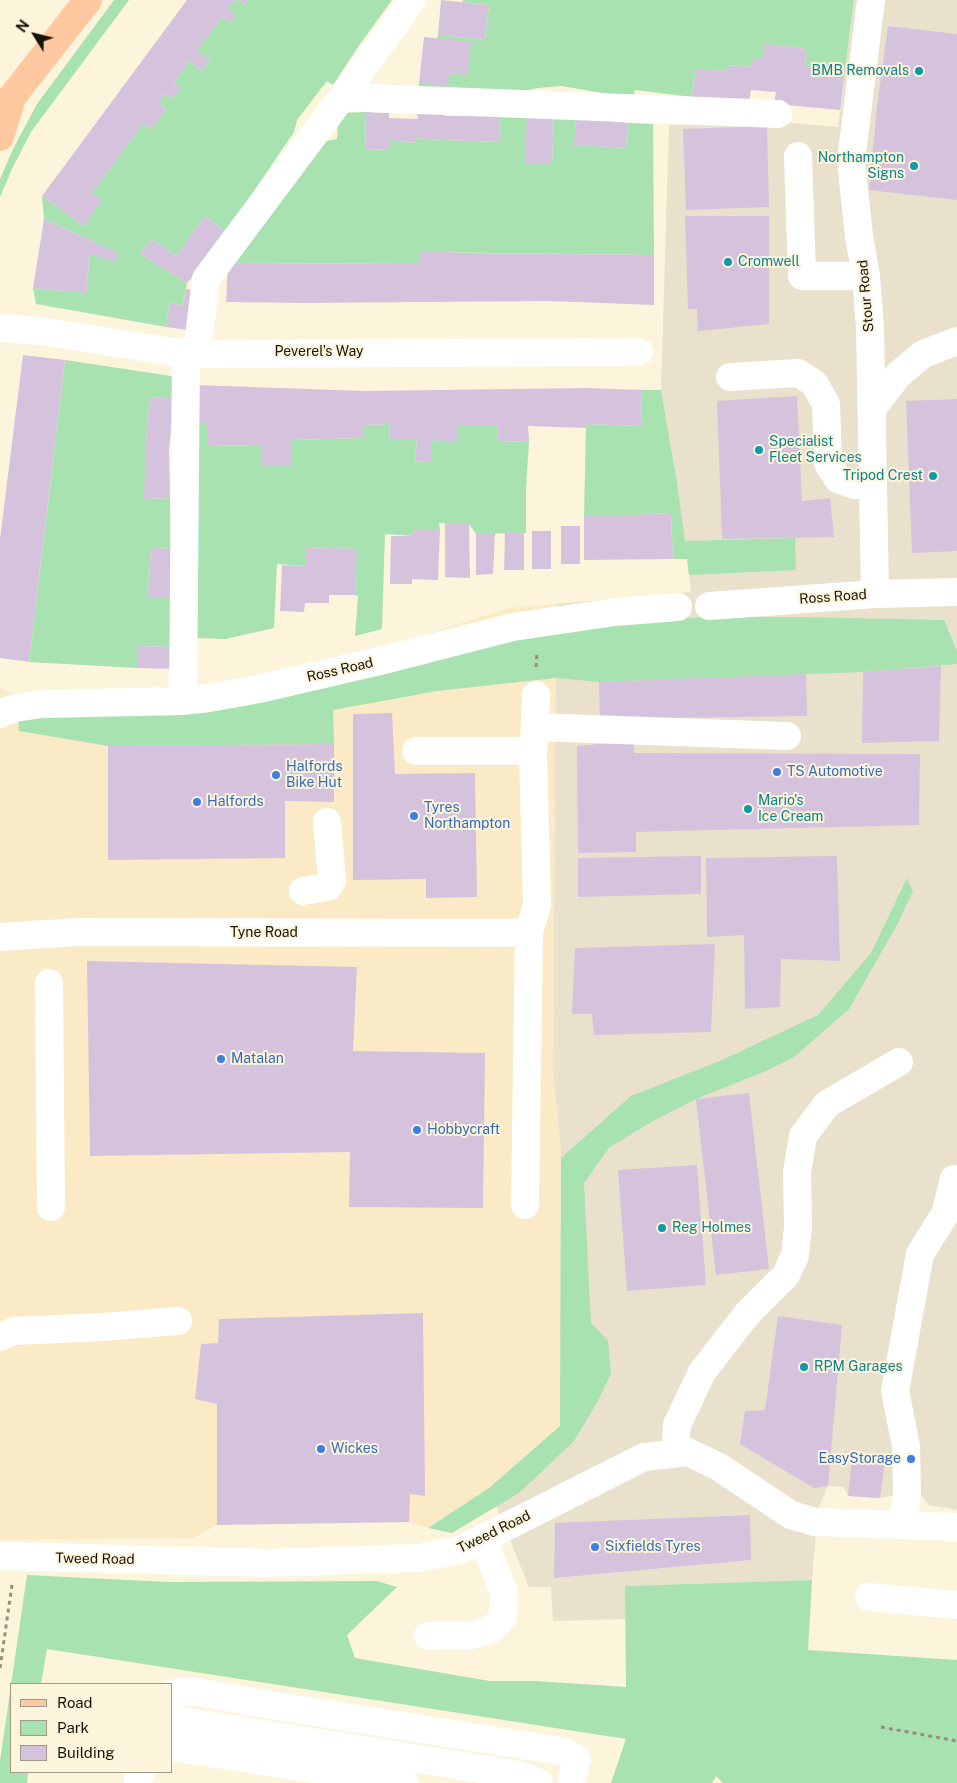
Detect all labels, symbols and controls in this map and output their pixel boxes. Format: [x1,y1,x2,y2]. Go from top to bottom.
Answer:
north arrow [10,10,60,60]
text: N [13,17,33,35]
place label: BMB Removals [812,63,909,79]
marker: BMB Removals [913,65,925,77]
place label: Northampton Signs [818,150,904,182]
marker: Northampton Signs [908,160,920,172]
place label: Cromwell [738,254,800,270]
marker: Cromwell [722,256,734,268]
street label: Stour Road [854,259,878,333]
street label: Peverel's Way [275,344,363,360]
place label: Specialist Fleet Services [769,434,862,467]
marker: Specialist Fleet Services [753,444,765,456]
place label: Tripod Crest [843,468,923,484]
marker: Tripod Crest [927,470,939,482]
street label: Ross Road [799,586,867,608]
street label: Ross Road [305,654,375,686]
place label: Halfords Bike Hut [286,759,343,792]
place label: TS Automotive [787,764,883,780]
marker: TS Automotive [771,766,783,778]
marker: Halfords Bike Hut [270,769,282,781]
place label: Mario's Ice Cream [758,793,823,826]
place label: Halfords [207,794,264,810]
marker: Halfords [191,796,203,808]
place label: Tyres Northampton [424,800,510,832]
marker: Mario's Ice Cream [742,803,754,815]
marker: Tyres Northampton [408,810,420,822]
street label: Tyne Road [230,925,298,941]
place label: Matalan [231,1051,284,1067]
marker: Matalan [215,1053,227,1065]
place label: Hobbycraft [427,1122,500,1138]
marker: Hobbycraft [411,1124,423,1136]
place label: Reg Holmes [672,1220,751,1236]
marker: Reg Holmes [656,1222,668,1234]
place label: RPM Garages [814,1359,903,1375]
marker: RPM Garages [798,1361,810,1373]
place label: Wickes [331,1441,378,1457]
marker: Wickes [315,1443,327,1455]
place label: EasyStorage [819,1451,901,1467]
marker: EasyStorage [905,1453,917,1465]
street label: Tweed Road [455,1507,533,1557]
place label: Sixfields Tyres [605,1539,701,1555]
marker: Sixfields Tyres [589,1541,601,1553]
street label: Tweed Road [55,1550,135,1568]
legend [10,1683,172,1773]
text: Road [57,1694,93,1711]
text: Park [57,1719,89,1736]
text: Building [57,1744,115,1761]

